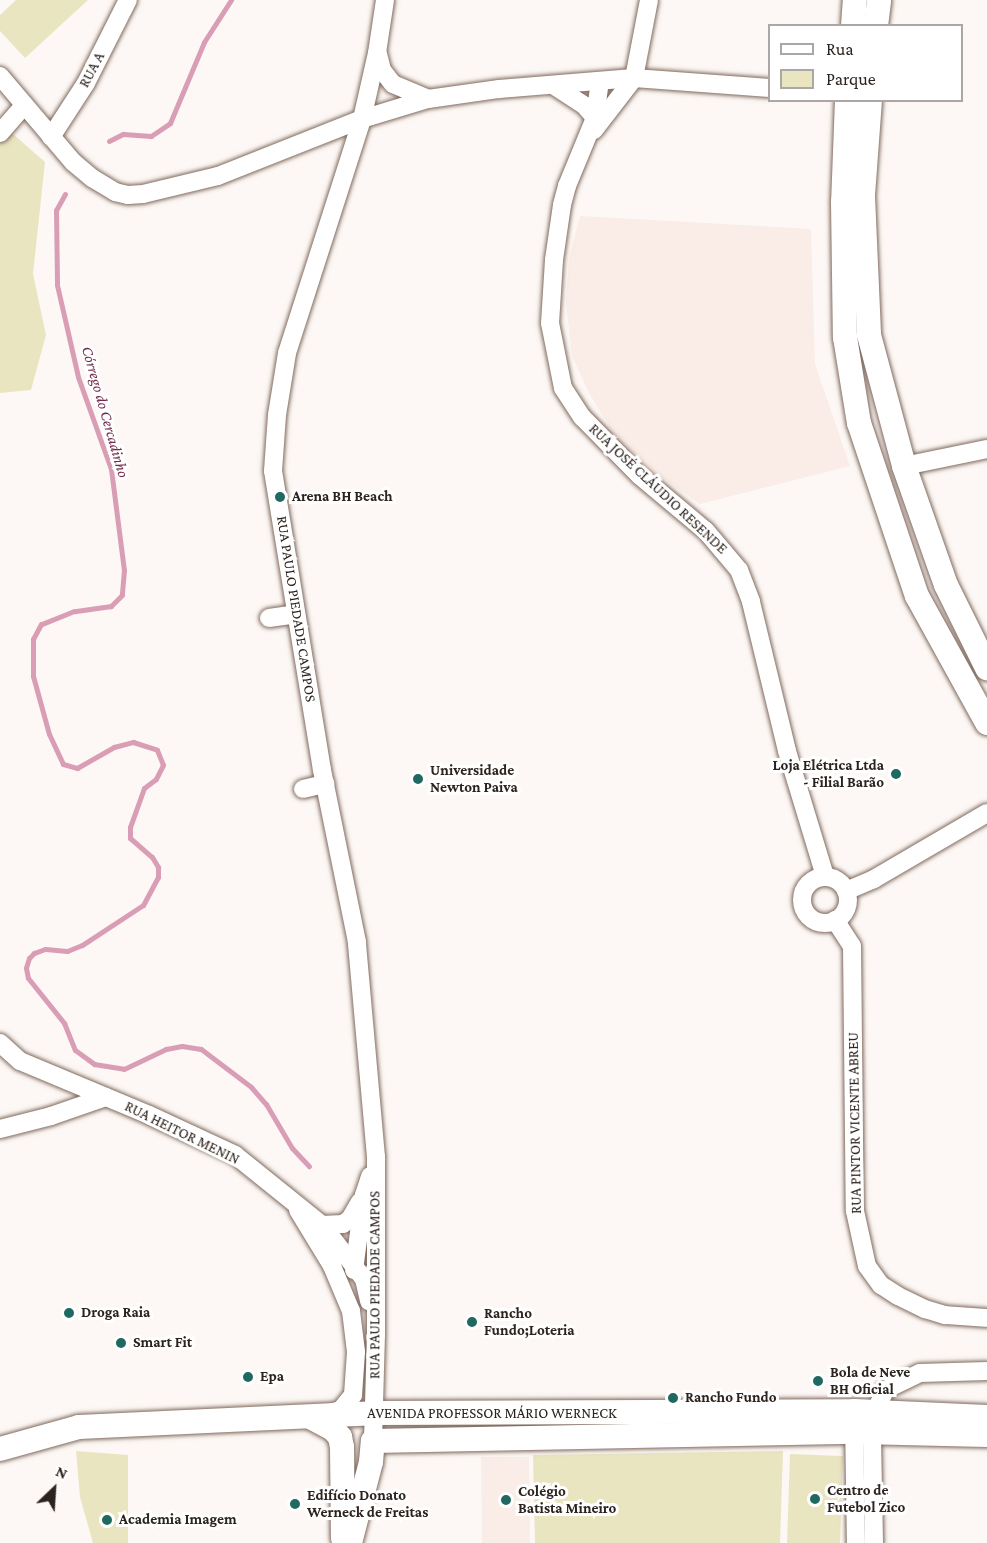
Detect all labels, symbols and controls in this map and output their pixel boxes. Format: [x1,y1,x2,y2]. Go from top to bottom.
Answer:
legend [768,24,963,102]
text: Rua [826,39,854,59]
street label: RUA A [75,49,109,91]
text: Parque [826,69,876,89]
water label: Córrego do Cercadinho [77,344,133,480]
street label: RUA JOSÉ CLÁUDIO RESENDE [585,420,731,558]
place label: Arena BH Beach [292,488,393,506]
marker: Arena BH Beach [273,490,287,504]
street label: RUA PAULO PIEDADE CAMPOS [272,515,320,703]
place label: Loja Elétrica Ltda - Filial Barão [773,756,884,791]
place label: Universidade Newton Paiva [430,761,518,796]
marker: Loja Elétrica Ltda - Filial Barão [889,767,903,781]
marker: Universidade Newton Paiva [411,772,425,786]
street label: RUA PINTOR VICENTE ABREU [844,1032,866,1214]
street label: RUA HEITOR MENIN [122,1097,242,1169]
street label: RUA PAULO PIEDADE CAMPOS [366,1191,384,1379]
place label: Droga Raia [81,1304,150,1322]
place label: Rancho Fundo;Loteria [484,1304,575,1339]
marker: Droga Raia [62,1306,76,1320]
marker: Rancho Fundo;Loteria [465,1315,479,1329]
place label: Smart Fit [133,1334,192,1352]
marker: Smart Fit [114,1336,128,1350]
place label: Bola de Neve BH Oficial [830,1363,910,1398]
place label: Epa [260,1368,284,1386]
marker: Epa [241,1370,255,1384]
marker: Bola de Neve BH Oficial [811,1374,825,1388]
place label: Rancho Fundo [685,1389,777,1407]
marker: Rancho Fundo [666,1391,680,1405]
street label: AVENIDA PROFESSOR MÁRIO WERNECK [367,1405,617,1423]
north arrow [24,1459,84,1519]
text: N [53,1462,70,1482]
place label: Centro de Futebol Zico [827,1481,905,1516]
place label: Colégio Batista Mineiro [518,1482,616,1517]
place label: Edifício Donato Werneck de Freitas [307,1486,428,1521]
marker: Centro de Futebol Zico [808,1492,822,1506]
marker: Colégio Batista Mineiro [499,1493,513,1507]
marker: Edifício Donato Werneck de Freitas [288,1497,302,1511]
place label: Academia Imagem [119,1511,237,1529]
marker: Academia Imagem [100,1513,114,1527]

